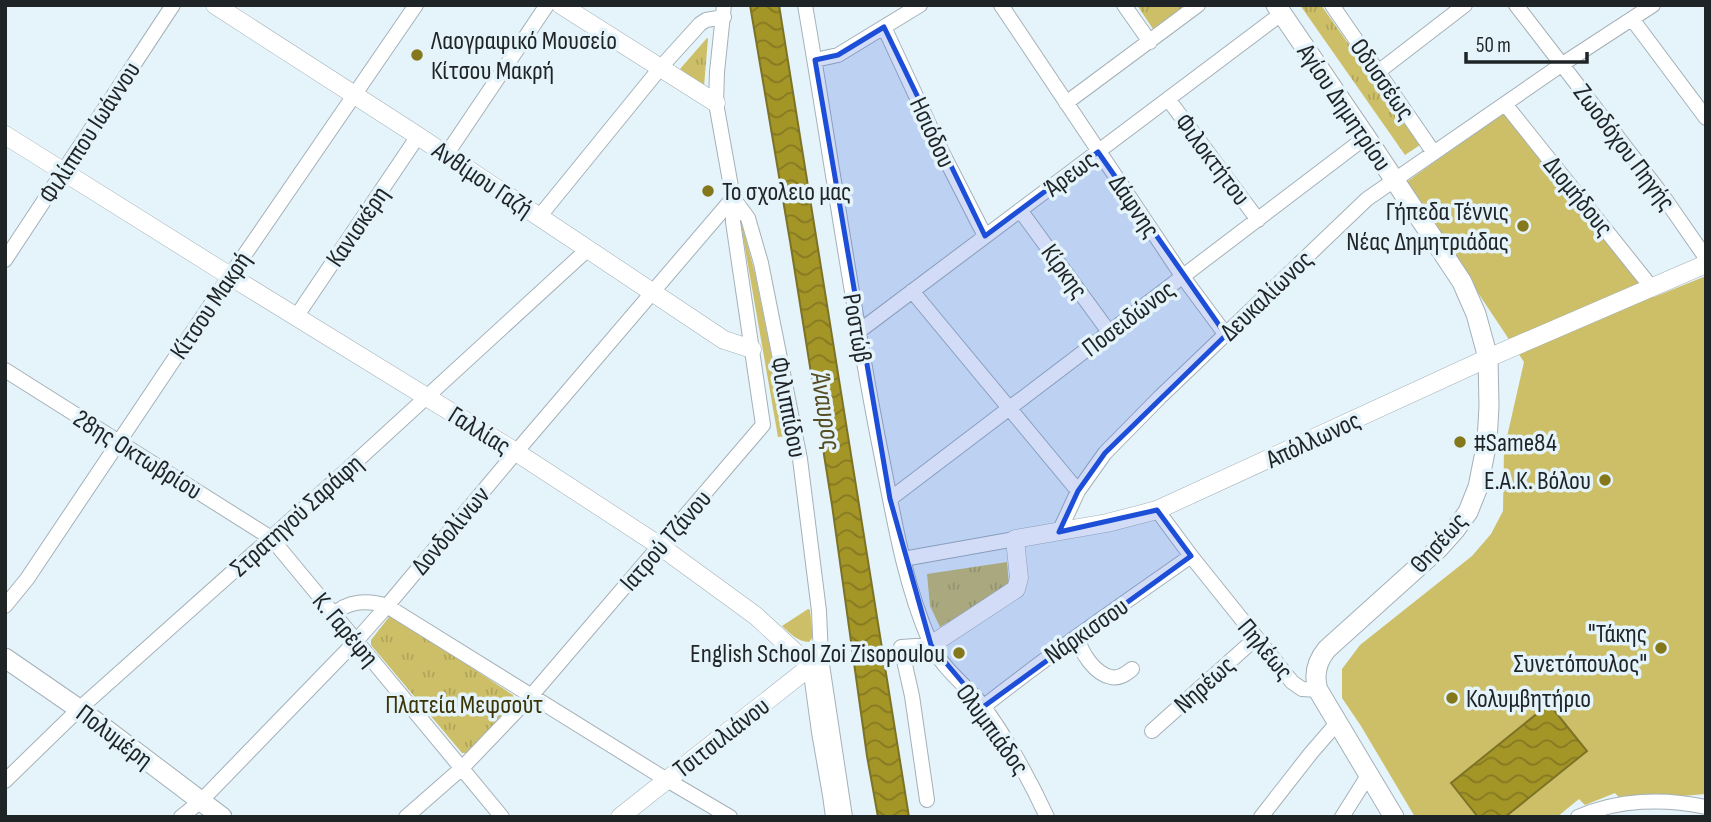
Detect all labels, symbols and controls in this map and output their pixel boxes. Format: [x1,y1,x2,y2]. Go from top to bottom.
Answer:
scale bar [1466,21,1587,65]
place label: Λαογραφικό Μουσείο Κίτσου Μακρή [430,26,617,87]
street label: Οδυσσέως [1343,33,1421,127]
text: 50 m [1476,33,1511,58]
street label: Αγίου Δημητρίου [1289,38,1398,177]
marker: Λαογραφικό Μουσείο Κίτσου Μακρή [409,47,425,63]
street label: Φιλίππου Ιωάννου [33,56,148,209]
street label: Ζωοδόχου Πηγής [1566,79,1681,217]
street label: Ησιόδου [902,93,961,173]
street label: Φιλοκτήτου [1167,108,1256,212]
street label: Ανθίμου Γαζή [425,135,538,225]
street label: Άρεως [1039,145,1103,204]
street label: Διομήδους [1536,151,1619,243]
street label: Δάφνης [1101,169,1166,244]
place label: Το σχολειο μας [722,177,851,208]
street label: Κανισκέρη [320,181,396,273]
marker: Το σχολειο μας [700,183,716,199]
place label: Γήπεδα Τέννις Νέας Δημητριάδας [1346,197,1509,258]
marker: Γήπεδα Τέννις Νέας Δημητριάδας [1515,218,1531,234]
street label: Κίρκης [1034,239,1094,305]
street label: Δευκαλίωνος [1214,244,1320,348]
street label: Κίτσου Μακρή [164,246,259,366]
street label: Ποσειδώνος [1076,274,1182,364]
street label: Ροστώβ [835,291,878,365]
street label: Φιλιππίδου [763,354,812,460]
water label: Άναυρος [803,369,848,453]
street label: Γαλλίας [442,400,516,462]
street label: 28ης Οκτωβρίου [67,404,207,507]
street label: Απόλλωνος [1261,405,1366,476]
place label: #Same84 [1474,428,1557,459]
marker: #Same84 [1452,434,1468,450]
street label: Στρατηγού Σαράφη [224,448,370,584]
place label: Ε.Α.Κ. Βόλου [1484,466,1591,497]
marker: Ε.Α.Κ. Βόλου [1597,472,1613,488]
street label: Δονδολίνων [405,481,497,581]
street label: Ιατρού Τζάνου [614,484,718,598]
street label: Θησέως [1404,506,1474,580]
street label: Κ. Γαρέφη [305,587,385,673]
street label: Νάρκισσου [1039,591,1135,671]
street label: Πηλέως [1230,613,1299,687]
place label: "Τάκης Συνετόπουλος" [1514,619,1647,680]
place label: English School Zoi Zisopoulou [690,639,945,670]
marker: "Τάκης Συνετόπουλος" [1653,640,1669,656]
marker: English School Zoi Zisopoulou [951,645,967,661]
street label: Νηρέως [1168,650,1242,720]
street label: Ολυμπιάδος [948,678,1035,781]
place label: Κολυμβητήριο [1466,684,1591,715]
park label: Πλατεία Μεφσούτ [385,690,543,721]
marker: Κολυμβητήριο [1444,690,1460,706]
street label: Τσιτσιλιάνου [668,691,776,785]
street label: Πολυμέρη [70,698,158,776]

